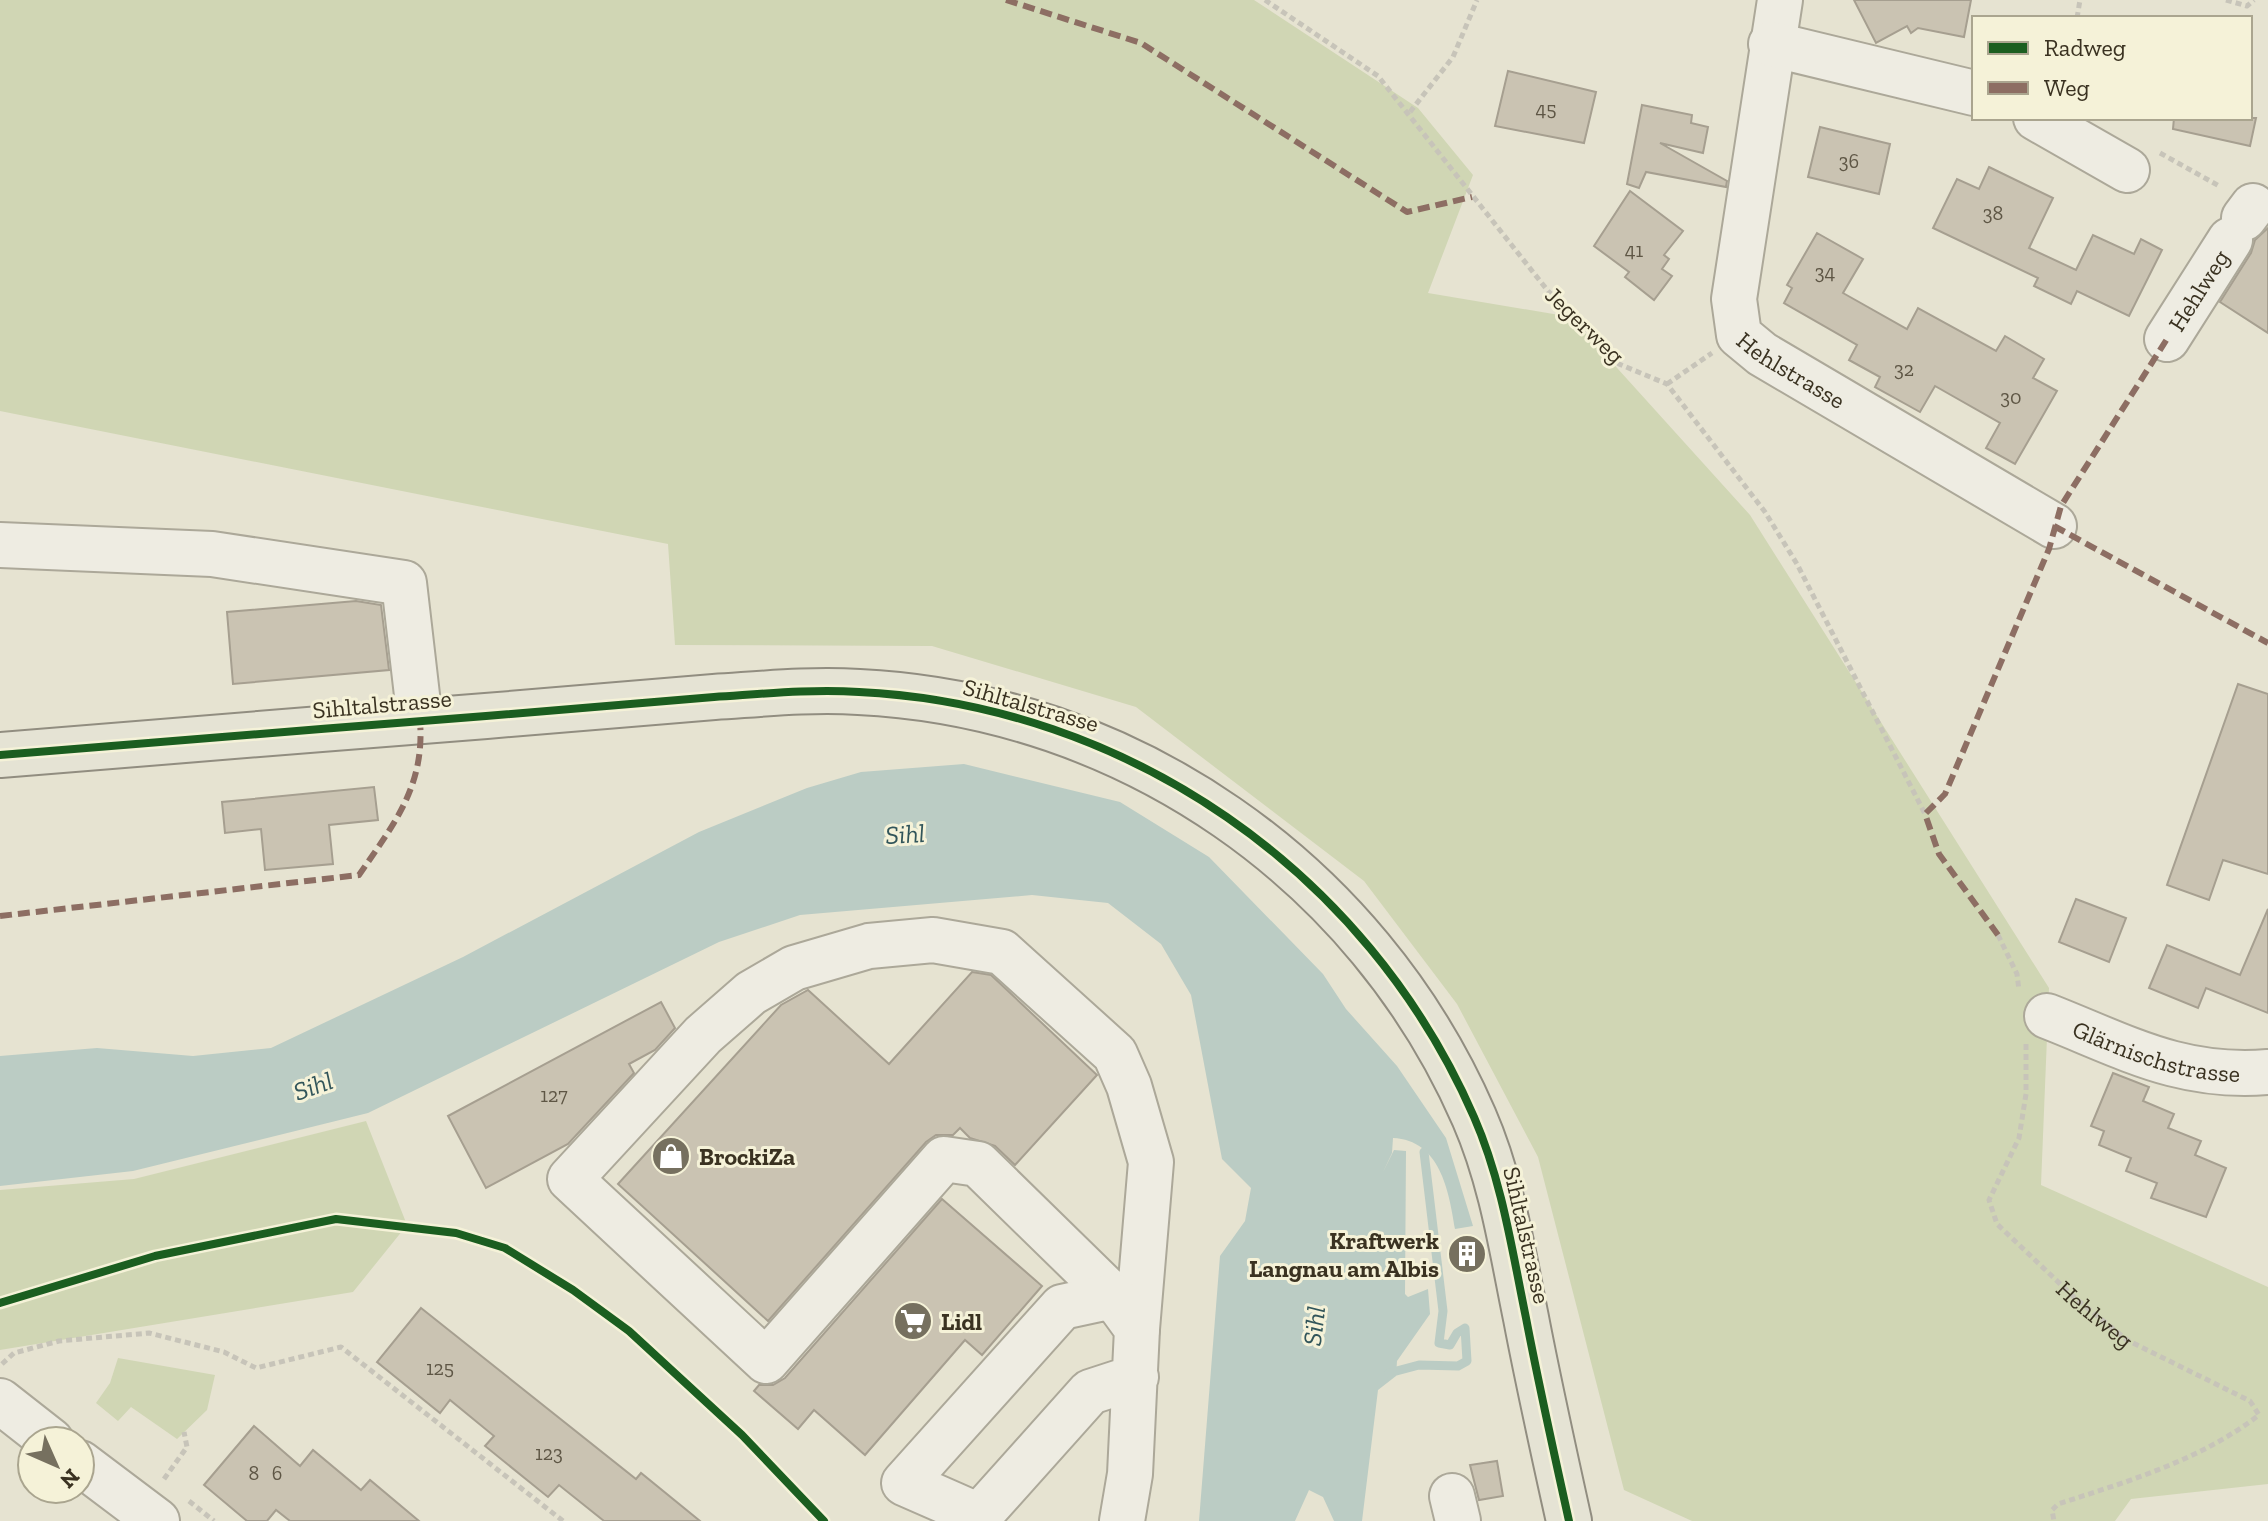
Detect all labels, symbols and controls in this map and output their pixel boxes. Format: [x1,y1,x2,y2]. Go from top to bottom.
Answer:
legend [1972,16,2252,120]
text: Radweg [2044,33,2126,62]
text: Weg [2044,73,2090,102]
house number: 45 [1535,97,1557,121]
house number: 36 [1839,149,1859,173]
house number: 38 [1983,201,2003,225]
house number: 41 [1625,238,1644,262]
street label: Hehlweg [2161,244,2235,336]
house number: 34 [1815,260,1835,284]
street label: Jegerweg [1539,280,1631,370]
street label: Hehlstrasse [1731,325,1851,414]
house number: 32 [1894,357,1914,381]
house number: 30 [2000,385,2022,409]
street label: Sihltalstrasse [960,672,1102,738]
street label: Sihltalstrasse [311,683,453,725]
water label: Sihl [884,817,926,851]
street label: Glärnischstrasse [2069,1014,2241,1087]
water label: Sihl [289,1064,337,1108]
house number: 127 [540,1083,568,1107]
shop icon: BrockiZa [650,1135,692,1177]
place label: BrockiZa [699,1142,795,1171]
street label: Sihltalstrasse [1497,1164,1557,1306]
place label: Kraftwerk Langnau am Albis [1249,1226,1439,1283]
building icon: Kraftwerk Langnau am Albis [1446,1233,1488,1275]
street label: Hehlweg [2051,1274,2140,1354]
supermarket icon: Lidl [892,1300,934,1342]
water label: Sihl [1296,1304,1332,1348]
place label: Lidl [941,1307,982,1336]
house number: 125 [426,1356,454,1380]
north arrow [16,1425,96,1505]
house number: 123 [535,1441,563,1465]
house number: 8 [249,1461,259,1485]
house number: 6 [272,1461,282,1485]
text: N [54,1463,85,1494]

